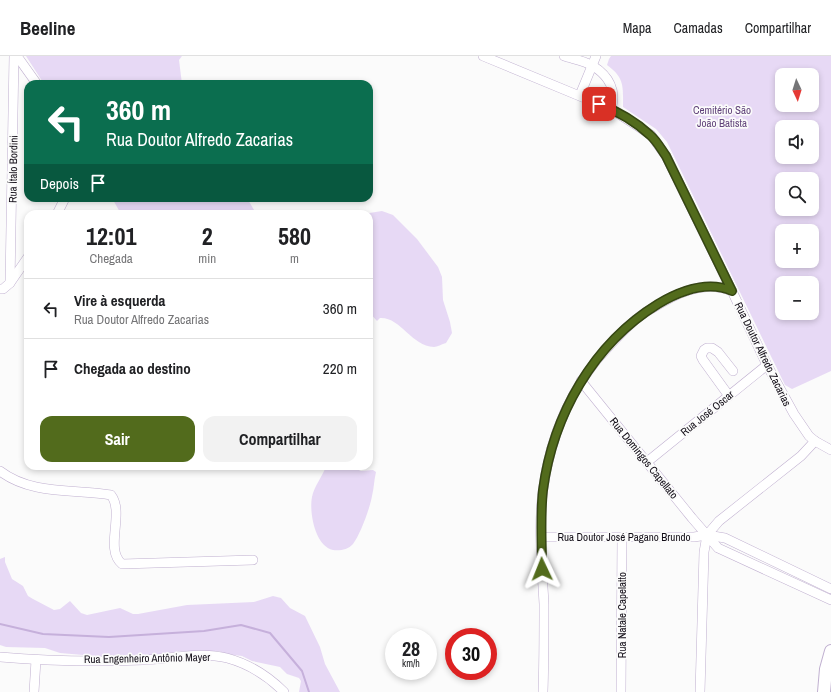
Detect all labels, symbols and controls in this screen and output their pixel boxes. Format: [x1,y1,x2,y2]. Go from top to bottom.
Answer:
text: Beeline [20,15,75,41]
text: Mapa [623,19,652,37]
text: Camadas [674,19,723,37]
text: Compartilhar [745,19,811,37]
north arrow [775,68,819,112]
map controls [775,68,819,320]
pin [582,87,616,121]
text: 360 m [106,91,171,129]
icon: arrive [588,93,610,115]
icon: left [40,96,92,148]
park label: Cemitério São João Batista [693,103,751,130]
button: sound [775,120,819,164]
text: Rua Doutor Alfredo Zacarias [106,127,293,152]
street label: Rua Ítalo Bordini [5,135,21,203]
icon: arrive [87,172,109,194]
button: search [775,172,819,216]
text: Depois [40,173,79,194]
text: 12:01 [86,220,136,252]
text: 2 [202,220,213,252]
text: 580 [278,220,311,252]
button: + [775,224,819,268]
text: Chegada [90,250,133,267]
text: min [198,250,216,267]
text: m [290,250,299,267]
button: − [775,276,819,320]
text: Vire à esquerda [74,290,165,311]
icon: left [40,298,62,320]
text: 360 m [323,298,357,319]
street label: Rua Doutor Alfredo Zacarias [732,300,795,409]
text: Rua Doutor Alfredo Zacarias [74,311,209,328]
icon: arrive [40,358,62,380]
text: Chegada ao destino [74,358,191,379]
text: 220 m [323,358,357,379]
street label: Rua José Oscar [677,387,737,439]
street label: Rua Domingos Capellato [607,414,681,502]
button: Sair [40,416,195,462]
button: Compartilhar [203,416,357,462]
street label: Rua Doutor José Pagano Brundo [558,530,690,544]
position arrow [521,548,563,590]
street label: Rua Natale Capelatto [615,572,629,658]
speed limit sign: 30 [445,628,497,680]
text: 28 [402,635,420,662]
street label: Rua Engenheiro Antônio Mayer [84,650,210,666]
text: km/h [402,657,420,670]

